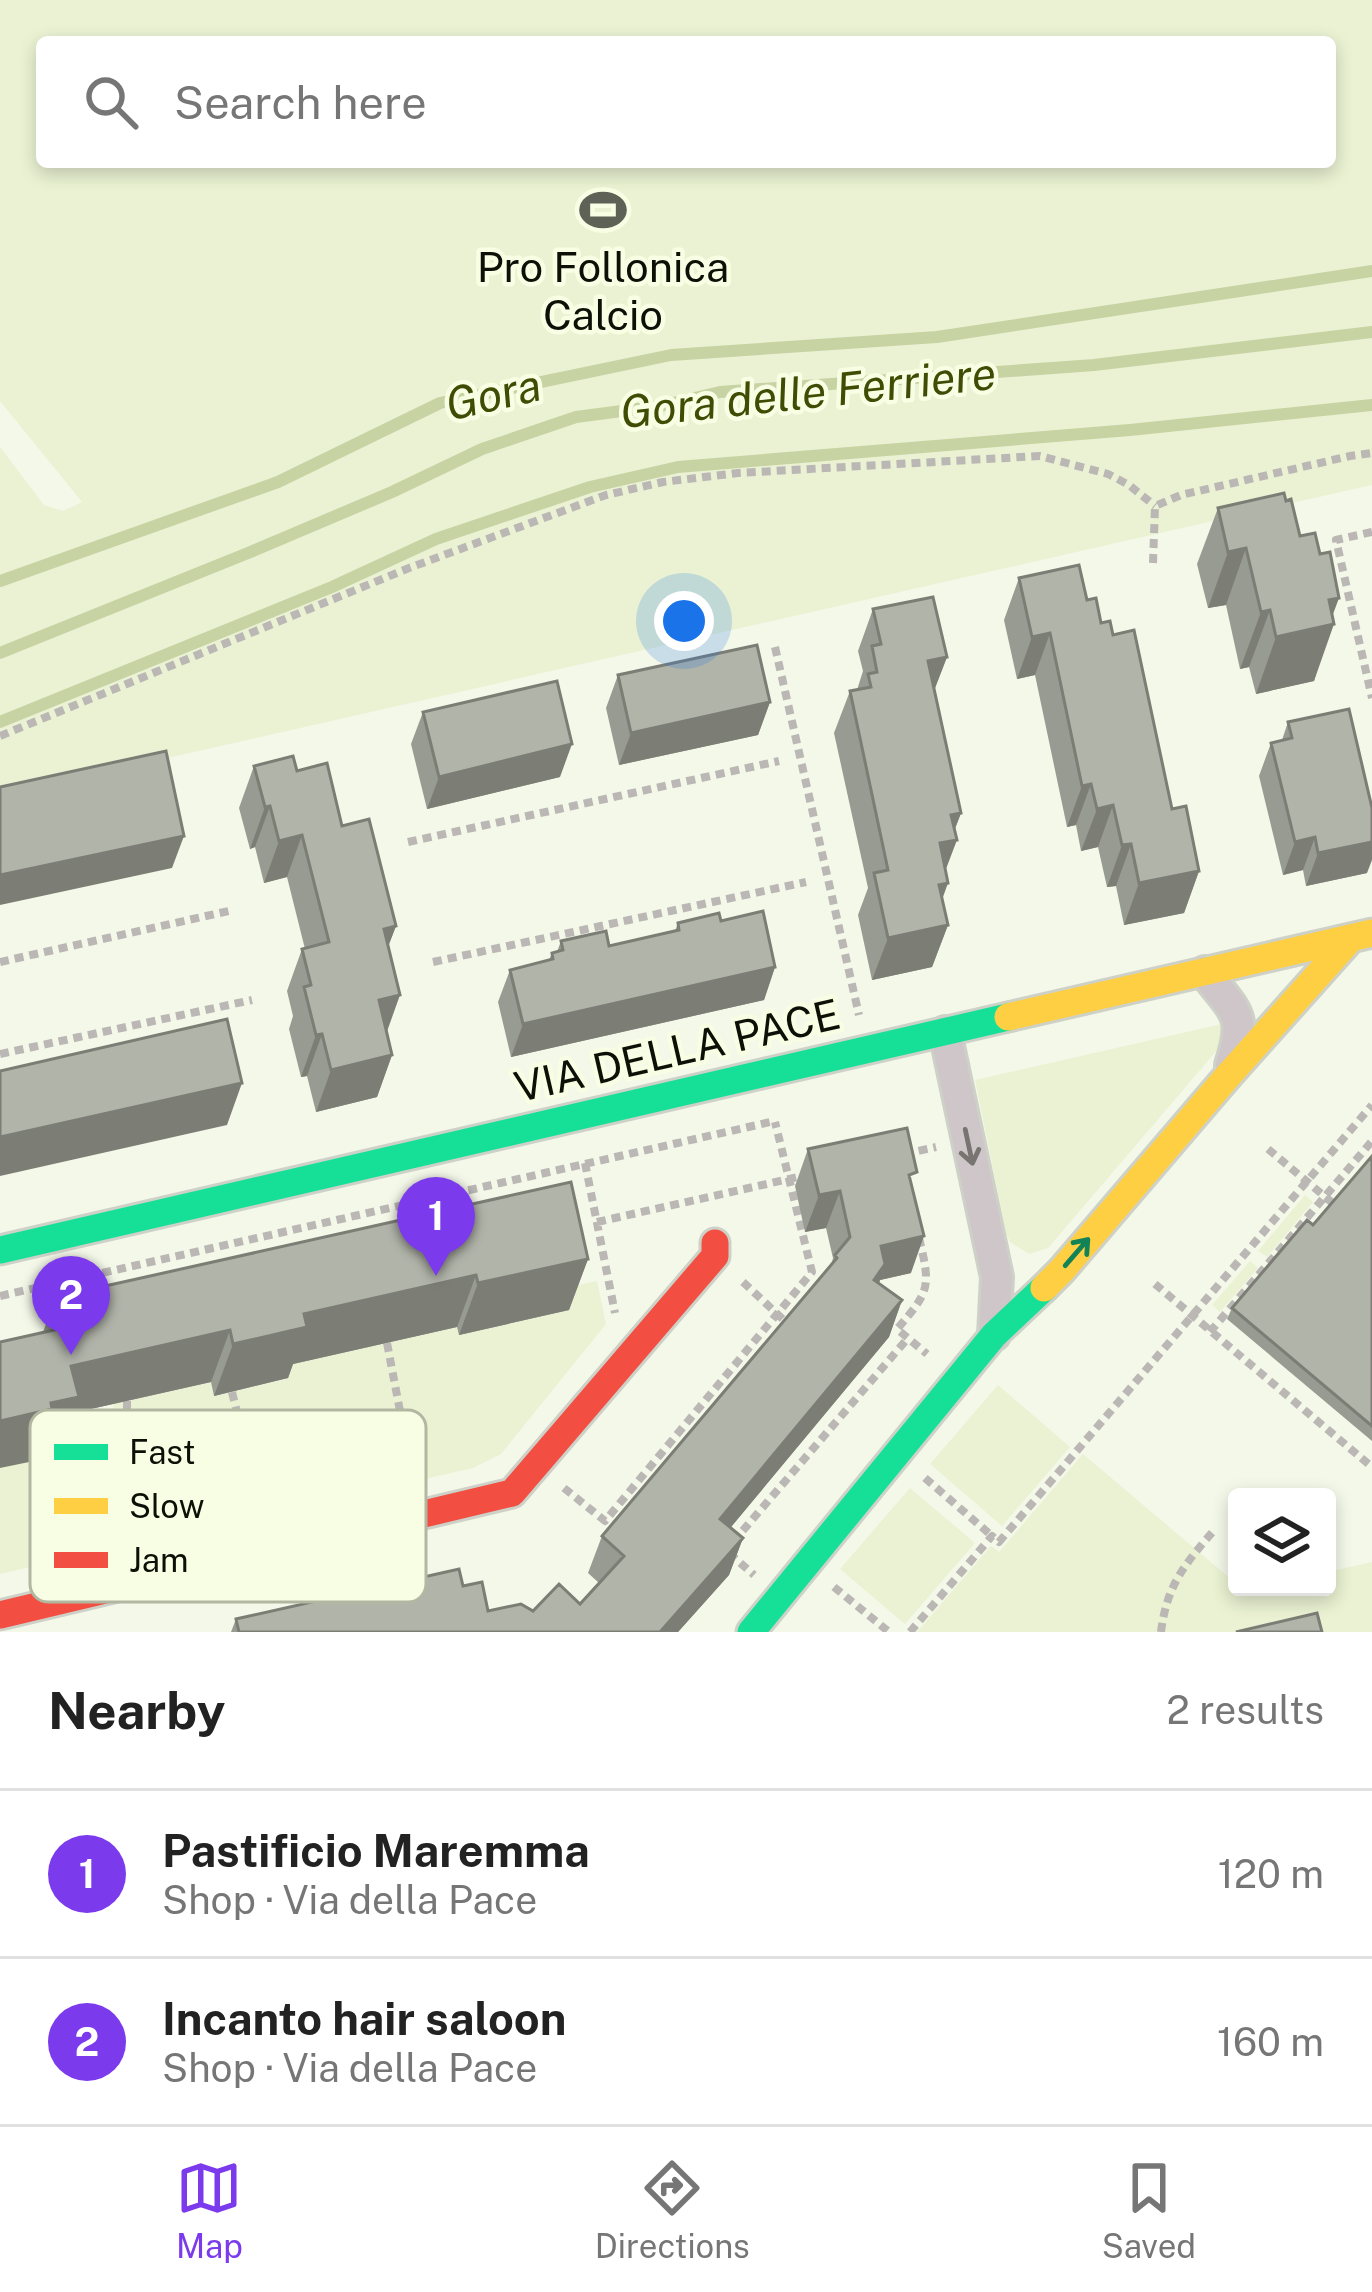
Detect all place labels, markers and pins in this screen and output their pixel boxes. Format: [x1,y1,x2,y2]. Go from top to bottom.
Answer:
sports icon: Pro Follonica Calcio [578,185,628,235]
place label: Pro Follonica Calcio [477,242,729,339]
pin: 1 [397,1177,475,1276]
pin: 2 [32,1256,110,1355]

